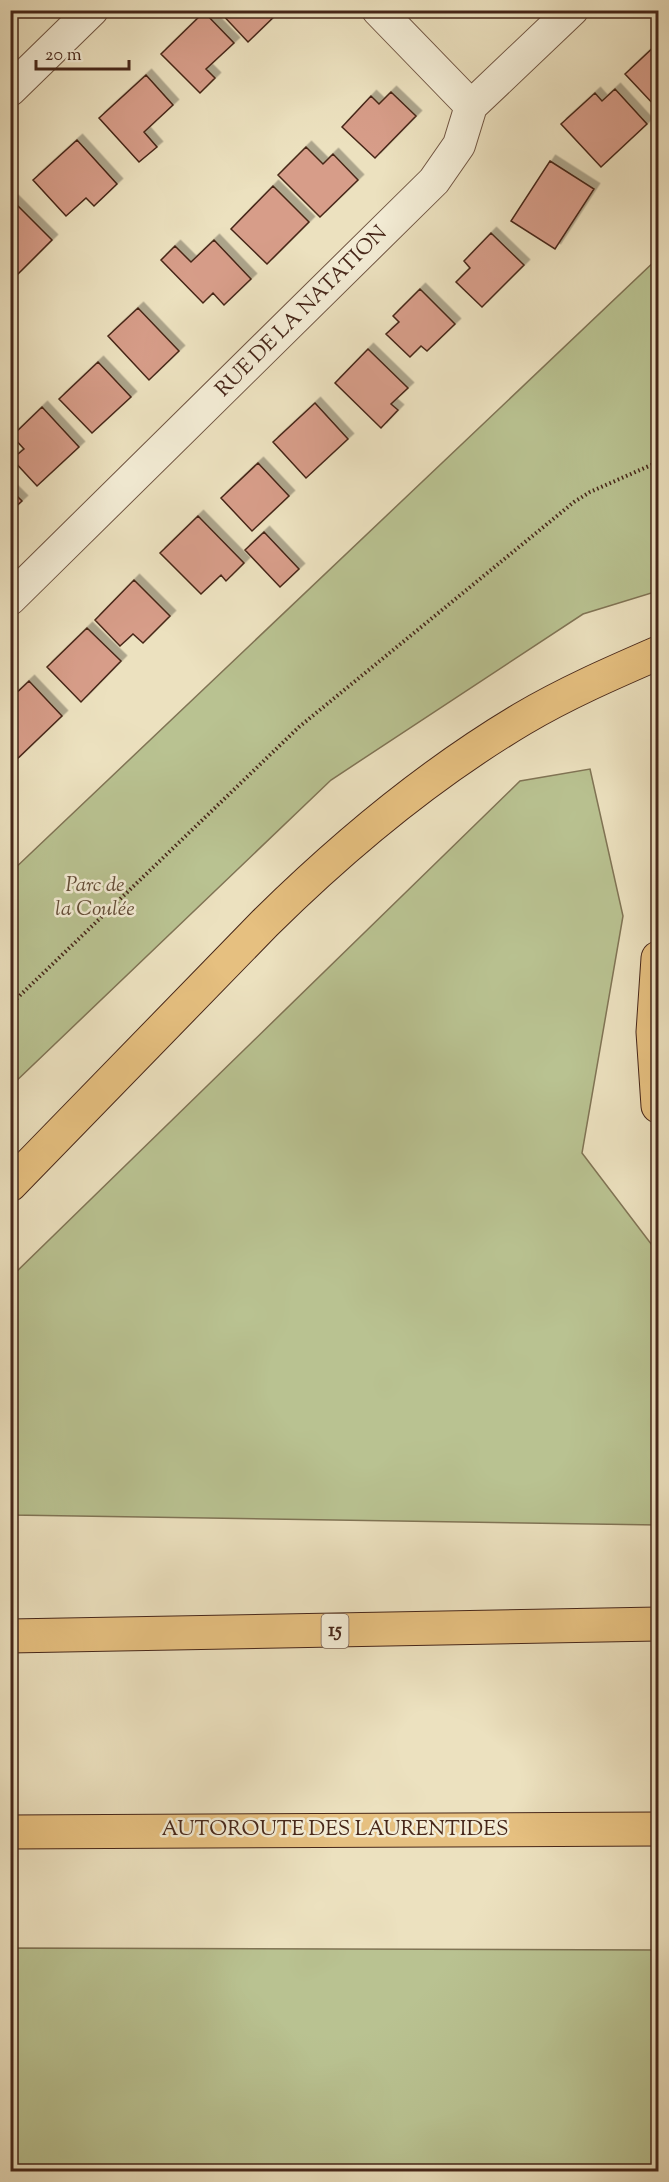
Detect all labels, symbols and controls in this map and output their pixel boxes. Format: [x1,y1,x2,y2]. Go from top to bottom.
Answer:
scale bar [36,33,129,71]
text: 20 m [45,43,82,69]
street label: RUE DE LA NATATION [209,219,395,405]
park label: Parc de la Coulée [55,871,135,925]
road number: 15 [322,1614,348,1648]
street label: AUTOROUTE DES LAURENTIDES [162,1815,508,1845]

